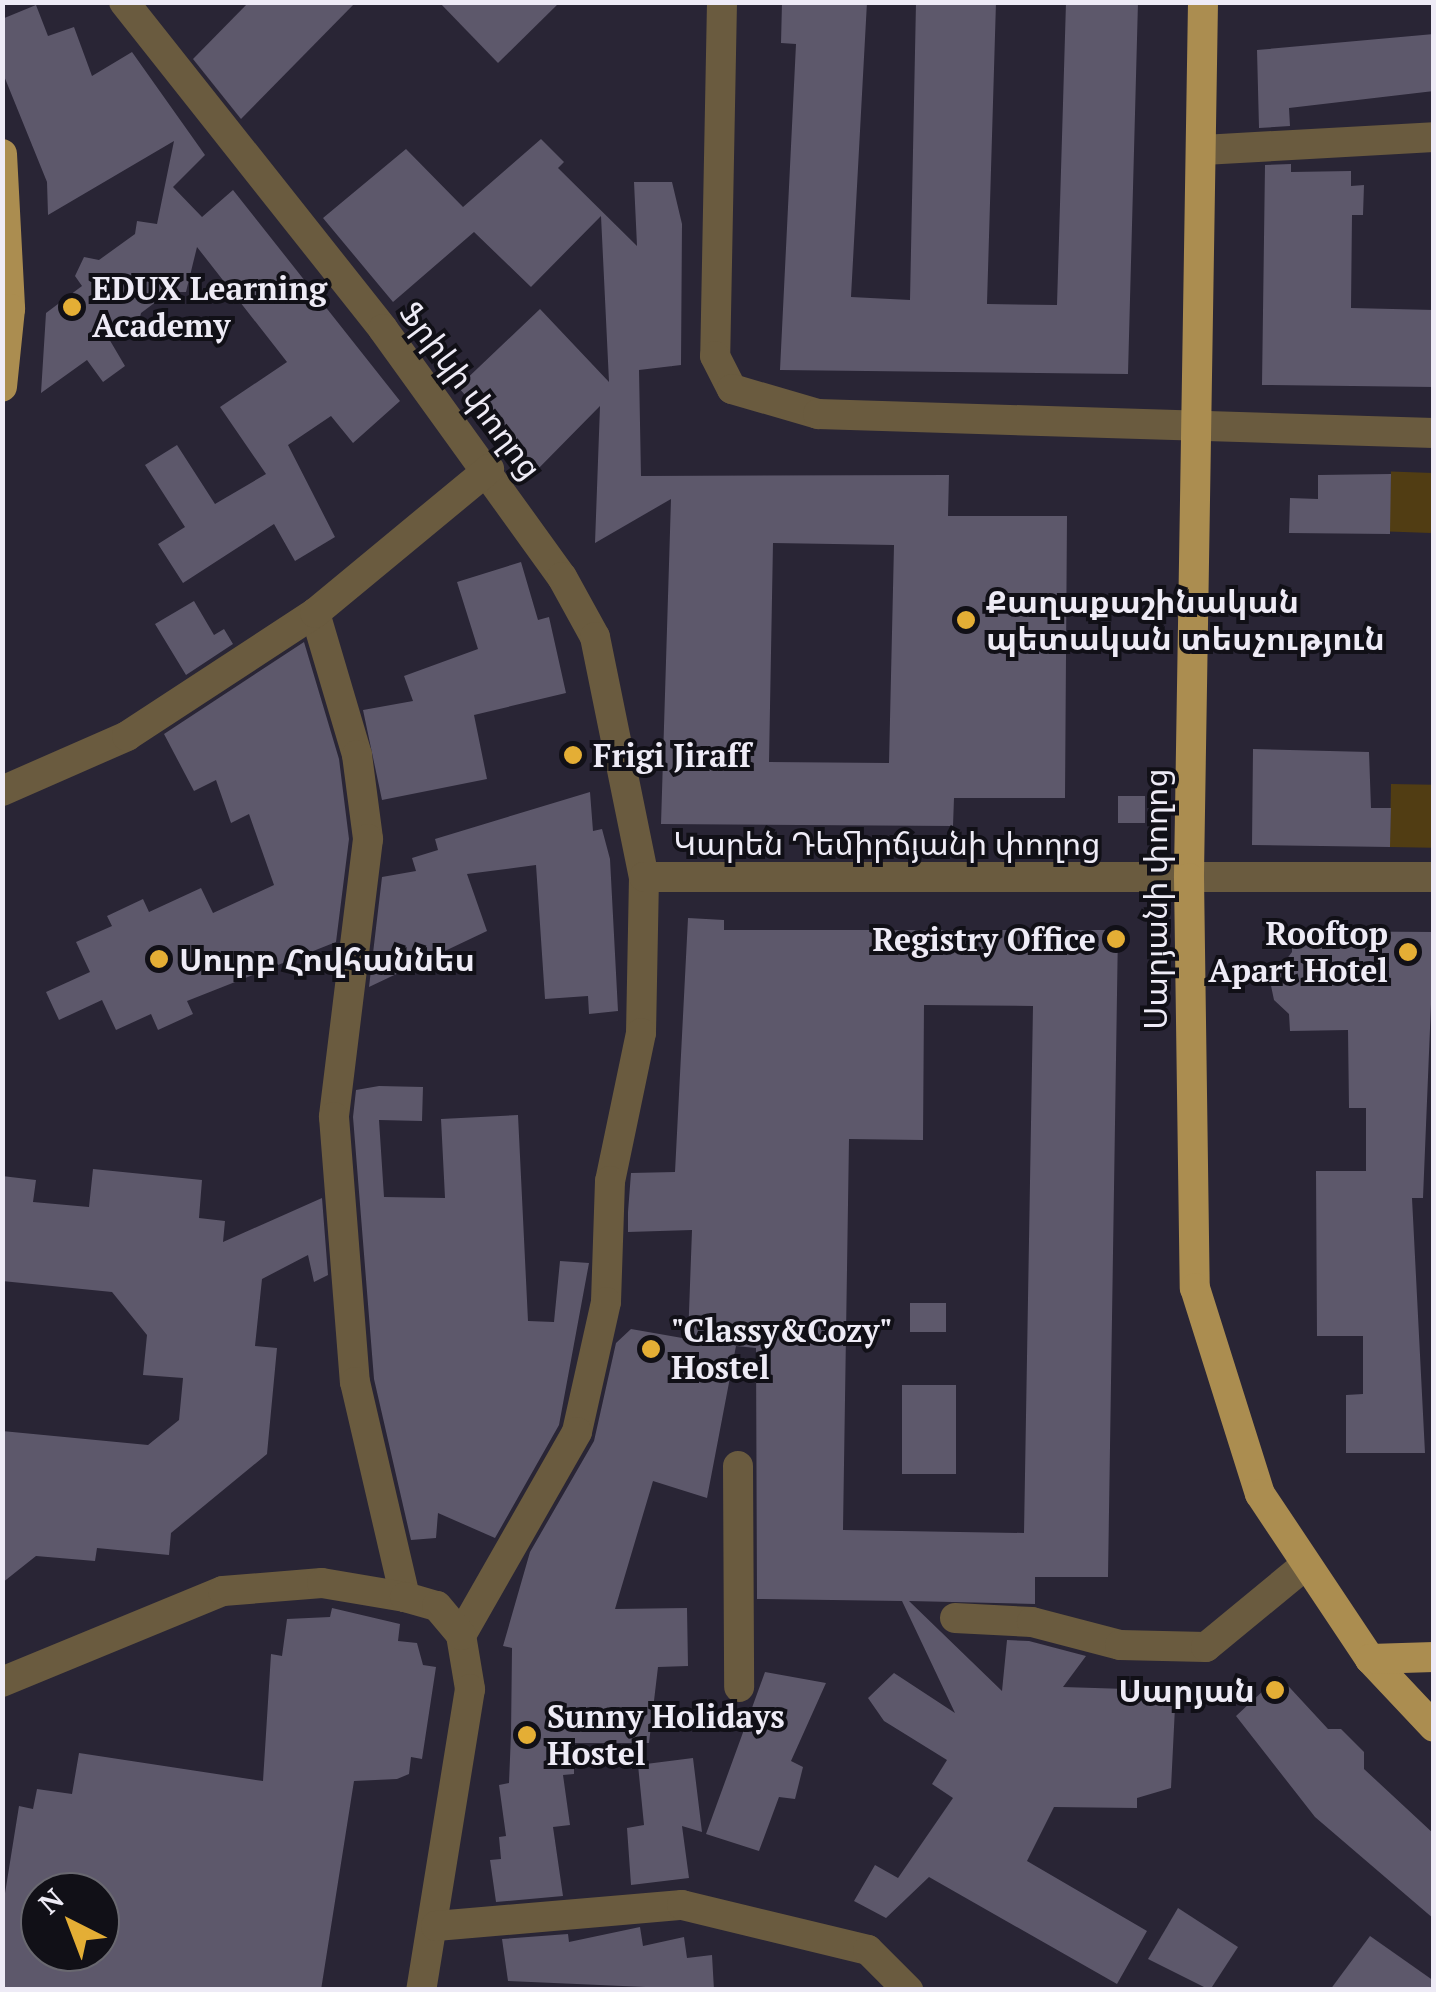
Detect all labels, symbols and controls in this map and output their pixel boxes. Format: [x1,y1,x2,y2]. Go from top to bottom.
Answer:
place label: EDUX Learning Academy [92,270,327,345]
street label: Ֆրիկի փողոց [392,294,550,486]
marker: EDUX Learning Academy [61,296,83,318]
place label: Քաղաքաշինական պետական տեսչություն [986,583,1385,658]
marker: Քաղաքաշինական պետական տեսչություն [955,609,977,631]
place label: Frigi Jiraff [593,736,751,774]
marker: Frigi Jiraff [562,744,584,766]
street label: Սարյանի փողոց [1136,768,1174,1030]
street label: Կարեն Դեմիրճյանի փողոց [674,824,1100,862]
place label: Rooftop Apart Hotel [1208,915,1388,990]
place label: Registry Office [872,920,1096,958]
marker: Registry Office [1105,928,1127,950]
place label: Սուրբ Հովհաննես [179,940,475,978]
marker: Rooftop Apart Hotel [1397,941,1419,963]
marker: Սուրբ Հովհաննես [148,948,170,970]
place label: "Classy&Cozy" Hostel [671,1312,893,1387]
marker: "Classy&Cozy" Hostel [640,1338,662,1360]
place label: Սարյան [1118,1671,1255,1709]
marker: Սարյան [1264,1679,1286,1701]
place label: Sunny Holidays Hostel [547,1698,785,1773]
marker: Sunny Holidays Hostel [516,1724,538,1746]
north arrow [20,1872,120,1972]
text: N [31,1880,71,1922]

